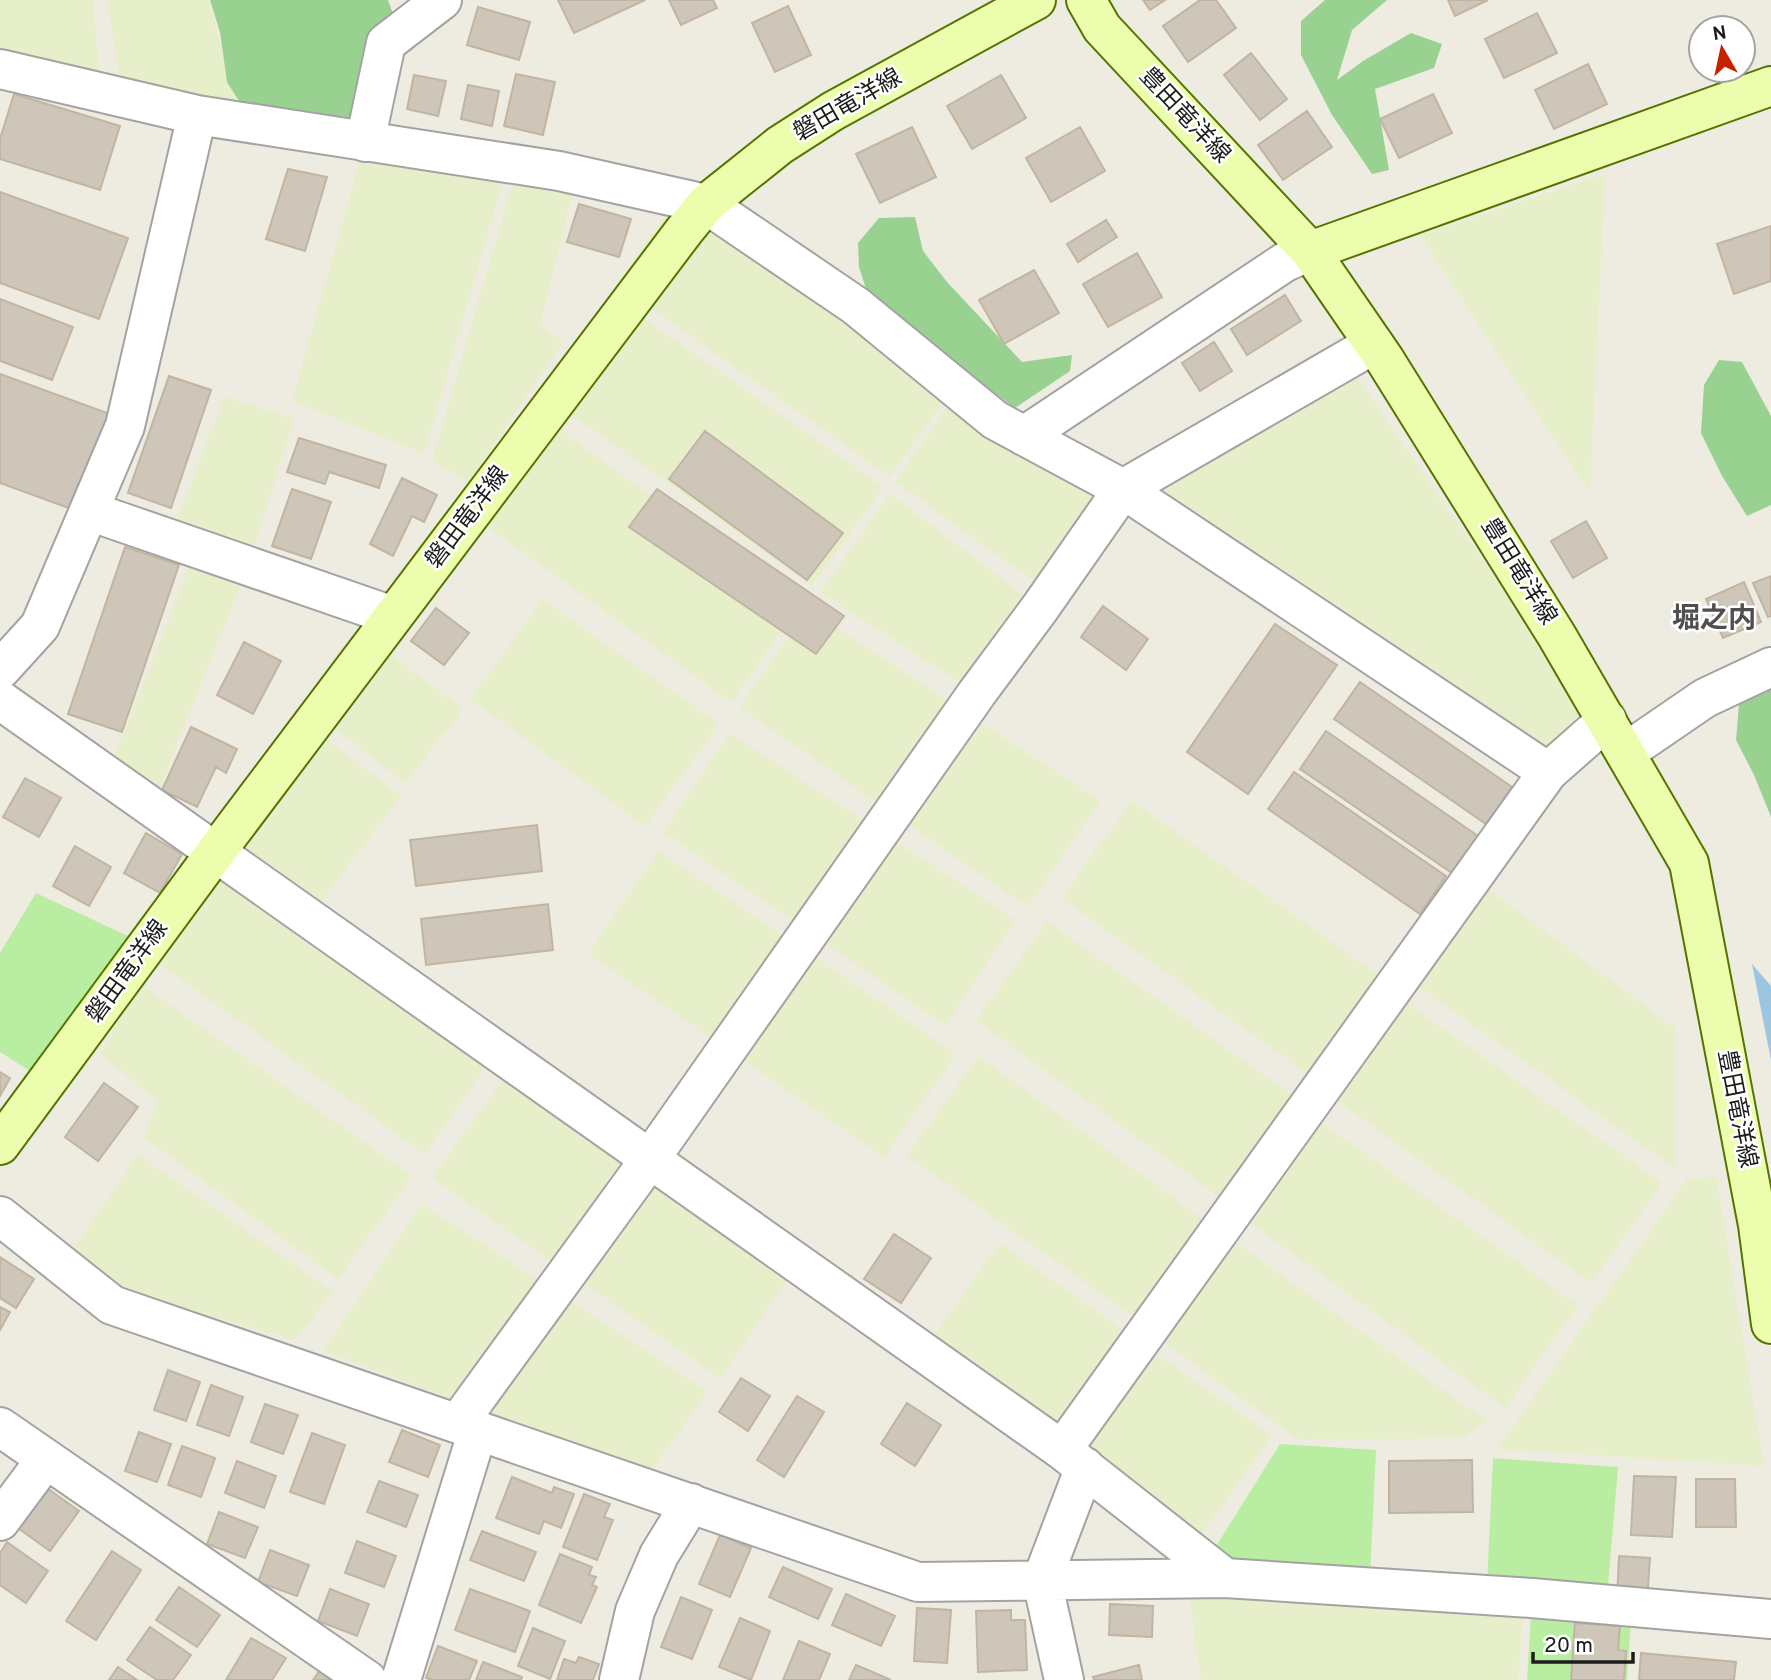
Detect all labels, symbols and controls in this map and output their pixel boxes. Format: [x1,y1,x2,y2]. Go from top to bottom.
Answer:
north arrow [1687,14,1757,84]
text: N [1711,21,1728,47]
street label: 豊田竜洋線 [1132,62,1236,170]
street label: 磐田竜洋線 [789,63,907,149]
street label: 磐田竜洋線 [420,461,516,575]
street label: 豊田竜洋線 [1473,513,1563,631]
district label: 堀之内 [1672,602,1756,638]
street label: 磐田竜洋線 [81,915,175,1029]
street label: 豊田竜洋線 [1710,1047,1762,1171]
scale bar [1533,1620,1633,1664]
text: 20 m [1544,1633,1593,1660]

